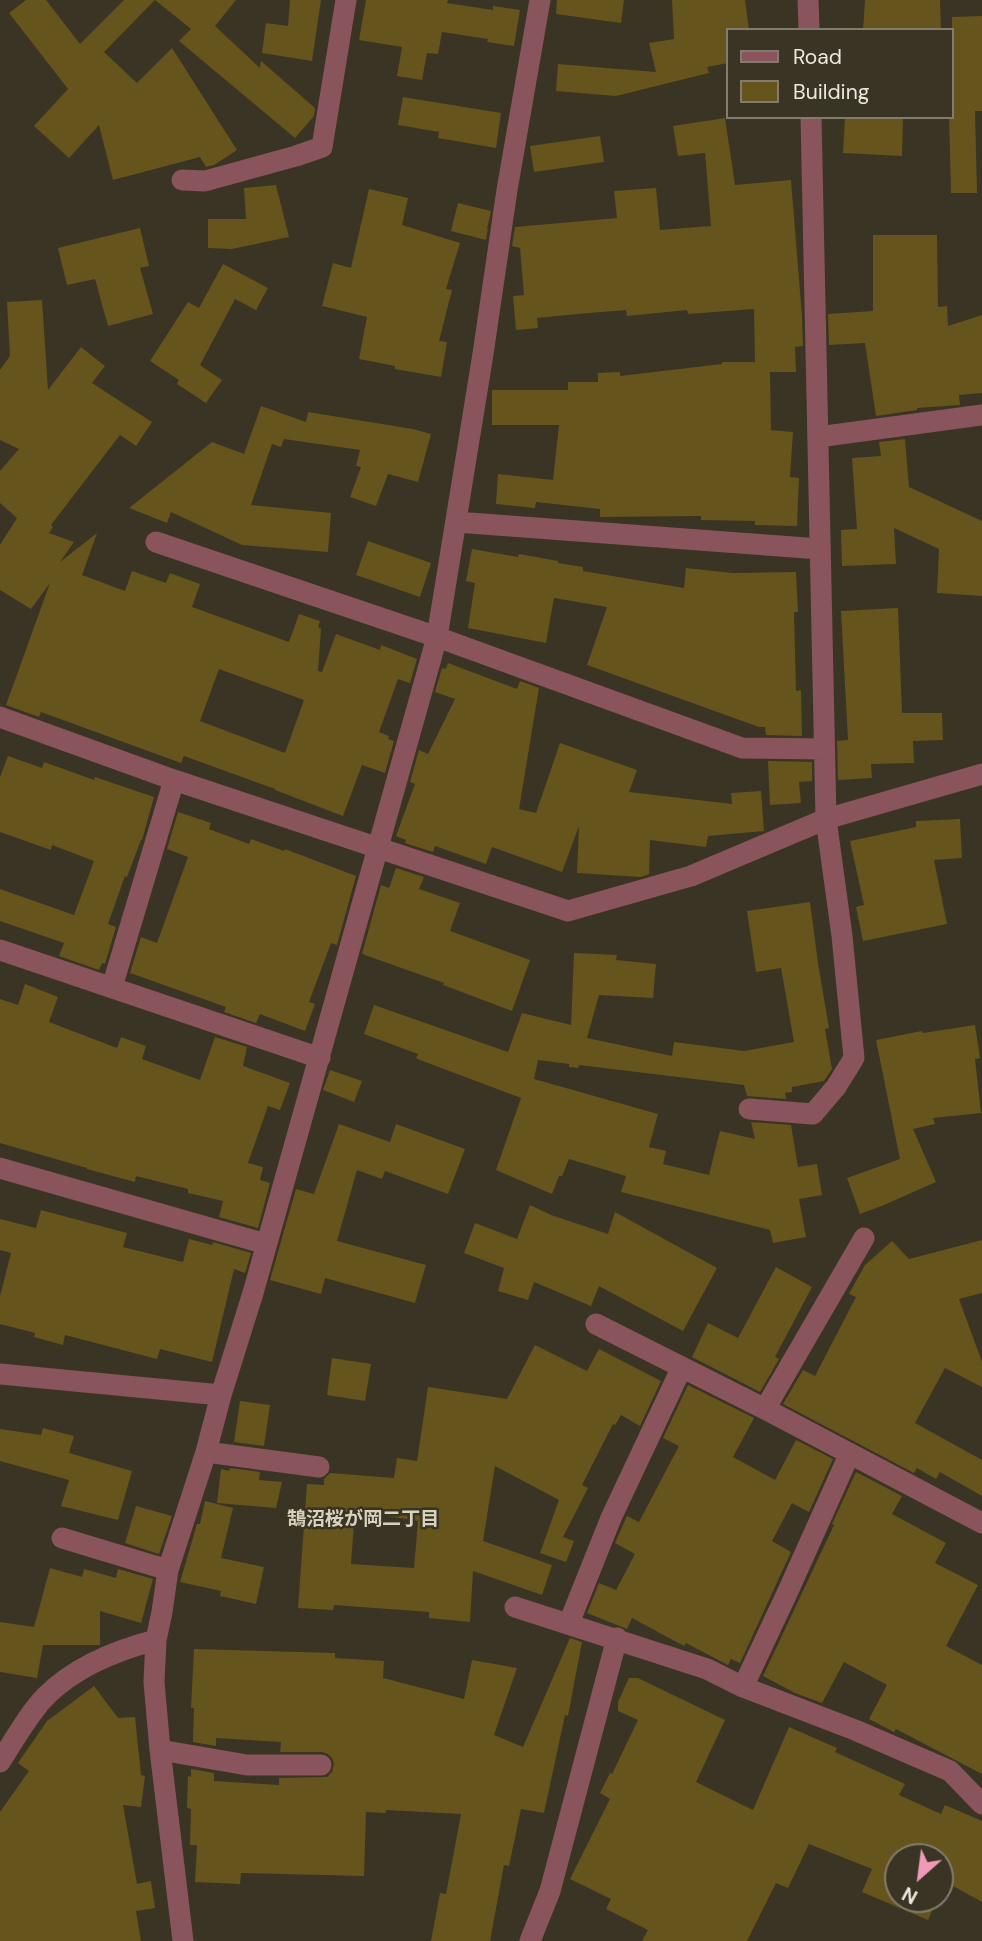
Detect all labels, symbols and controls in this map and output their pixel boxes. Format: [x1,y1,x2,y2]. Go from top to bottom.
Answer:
legend [726,28,954,119]
text: Road [793,43,842,71]
text: Building [793,78,869,106]
district label: 鵠沼桜が岡二丁目 [287,1509,439,1531]
north arrow [884,1843,954,1913]
text: N [898,1881,922,1910]

